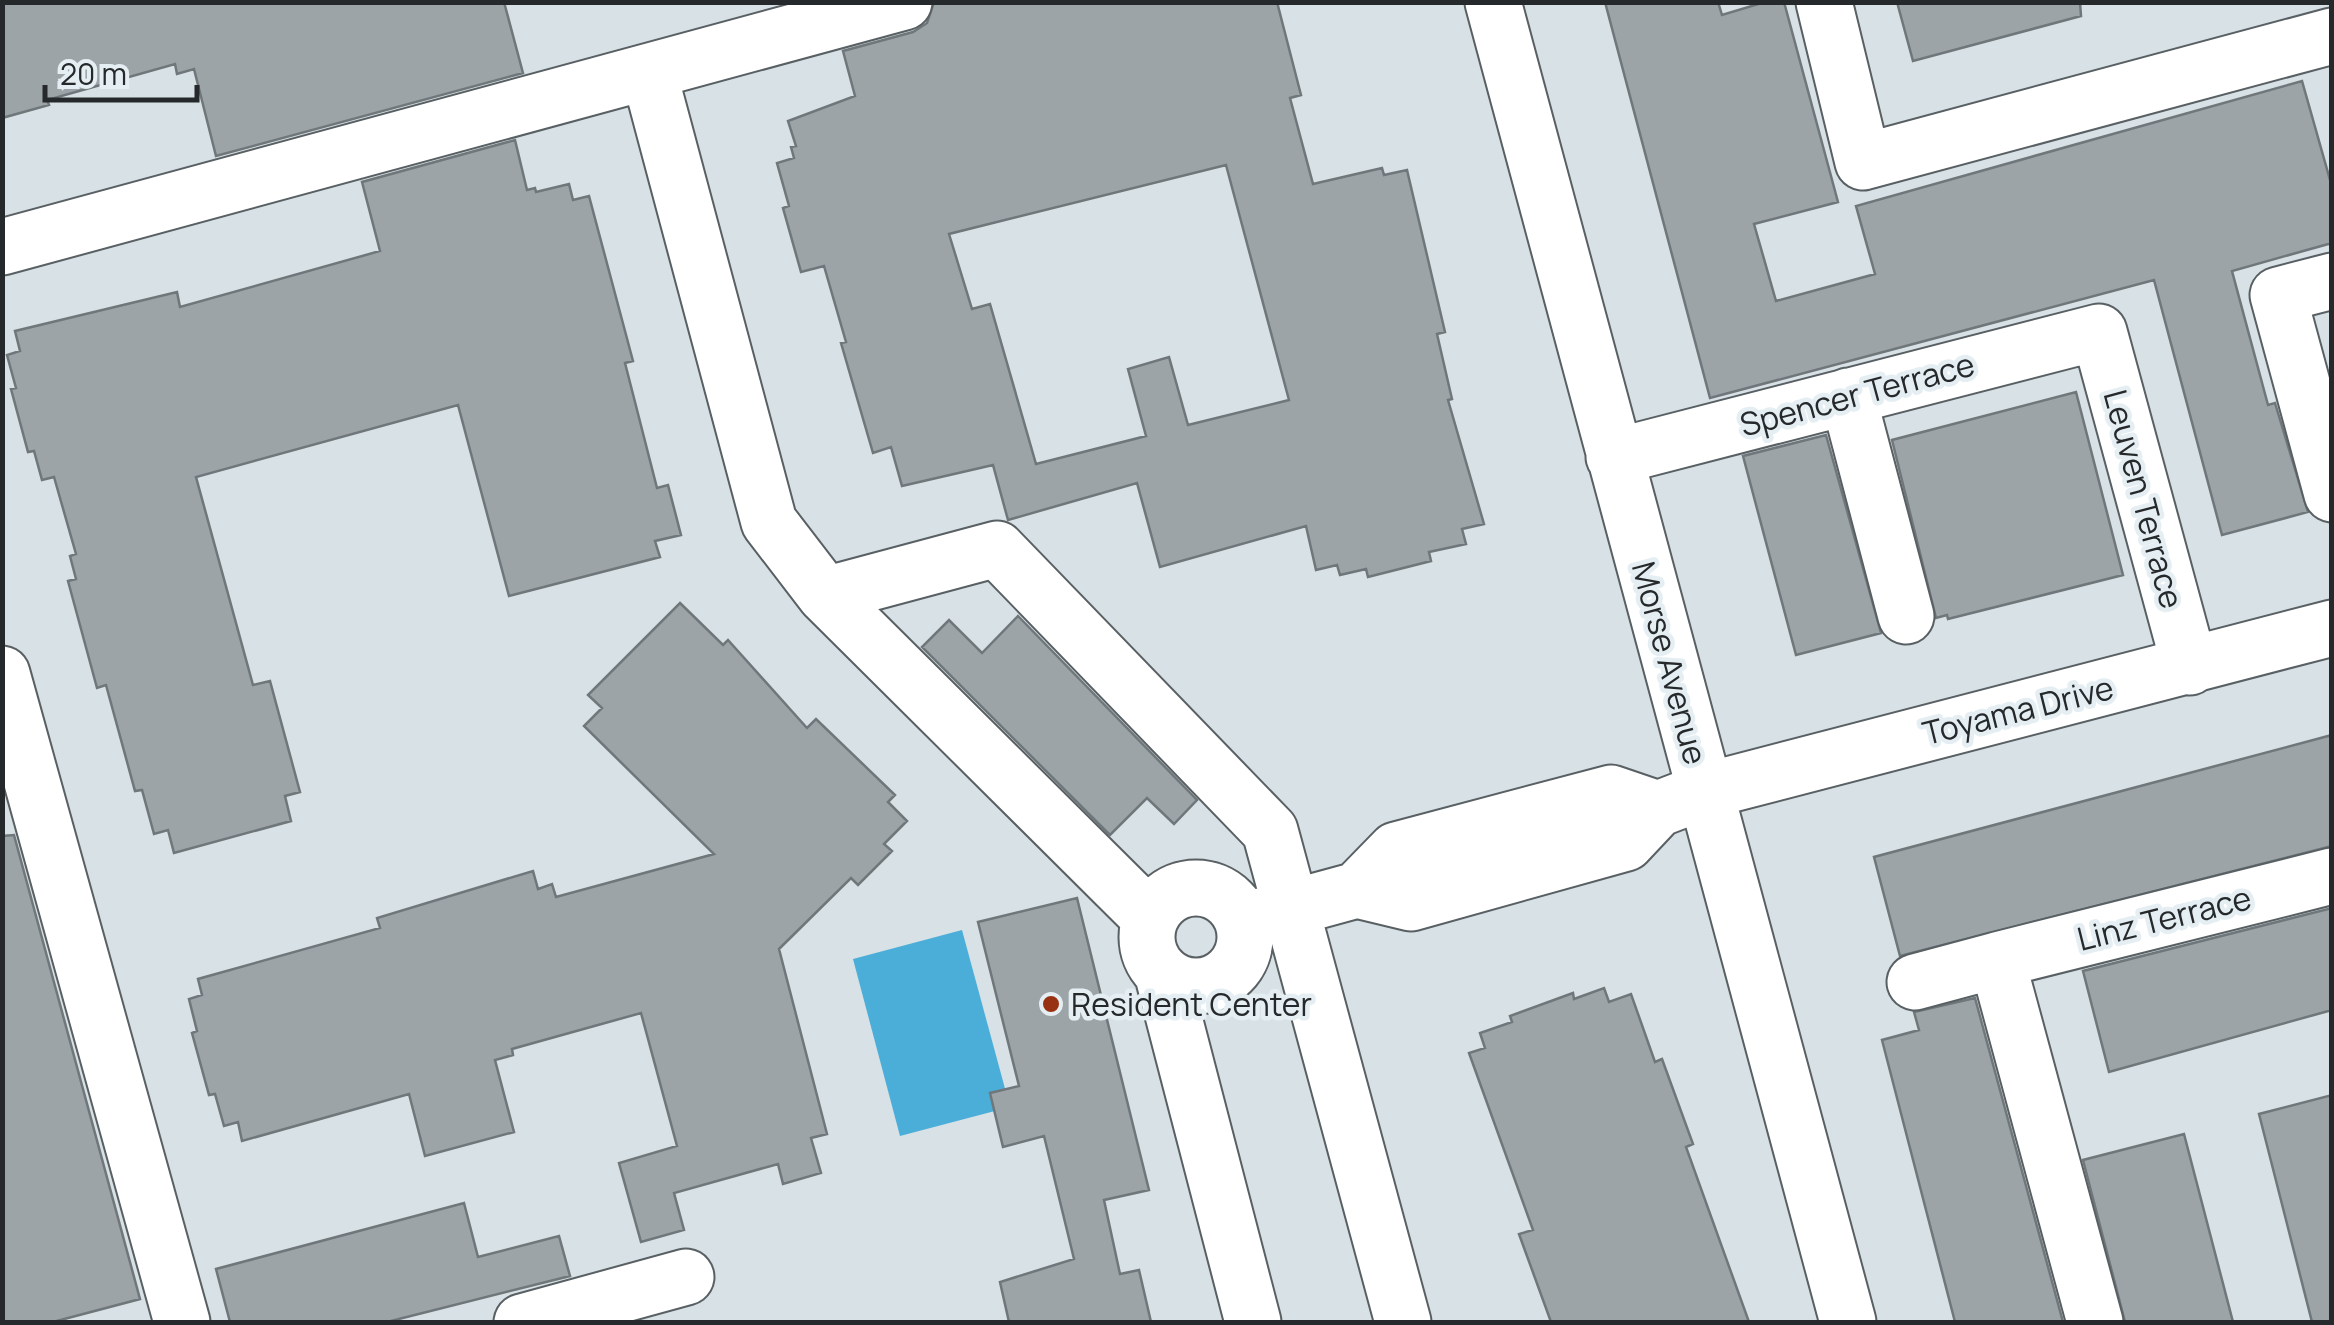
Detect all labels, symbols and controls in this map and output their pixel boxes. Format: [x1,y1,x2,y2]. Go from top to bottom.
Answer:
scale bar [45,40,198,102]
text: 20 m [60,53,127,94]
street label: Spencer Terrace [1735,342,1979,446]
street label: Leuven Terrace [2094,385,2194,613]
street label: Morse Avenue [1622,557,1718,769]
street label: Toyama Drive [1918,665,2118,755]
street label: Linz Terrace [2073,875,2255,961]
place label: Resident Center [1071,982,1312,1026]
marker: Resident Center [1040,993,1062,1015]

